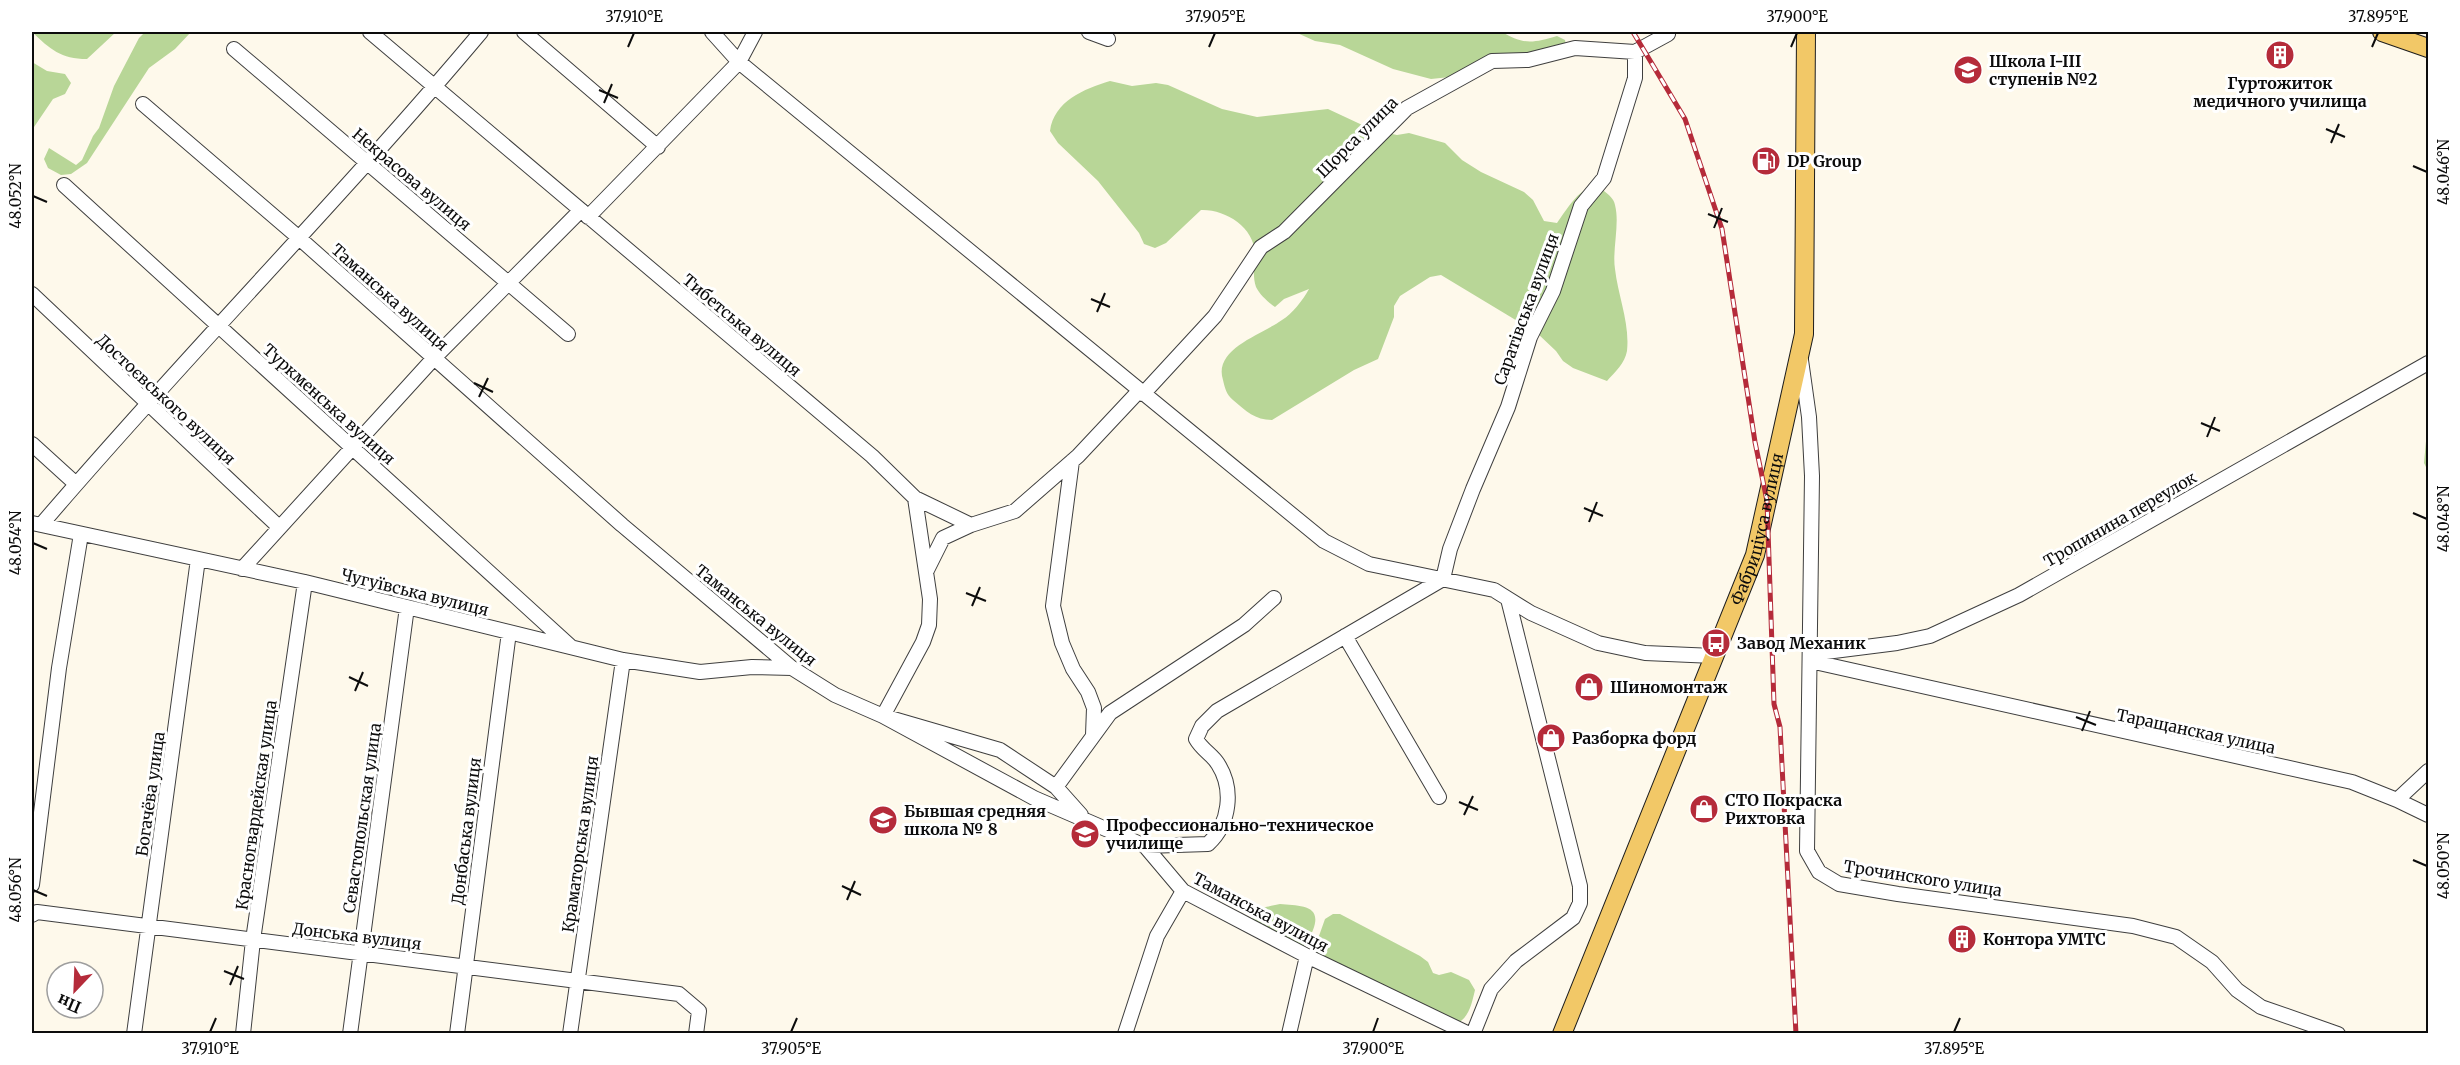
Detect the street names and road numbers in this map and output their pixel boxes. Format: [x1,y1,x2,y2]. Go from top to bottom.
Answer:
street label: Щорса улица [1312,92,1402,182]
street label: Некрасова вулиця [349,124,475,234]
street label: Саратівська вулиця [1489,230,1563,388]
street label: Таманська вулиця [327,239,453,355]
street label: Тибетська вулиця [679,270,805,380]
street label: Достоєвського вулиця [92,329,240,469]
street label: Туркменська вулиця [259,339,399,469]
street label: Фабриціуса вулиця [1726,451,1787,608]
street label: Тропинина переулок [2040,467,2200,571]
street label: Таманська вулиця [691,560,821,670]
street label: Чугуївська вулиця [339,564,491,620]
street label: Красногвардейская улица [231,698,281,911]
street label: Таращанская улица [2115,704,2278,758]
street label: Севастопольская улица [339,721,385,914]
street label: Богачёва улица [131,730,169,858]
street label: Краматорська вулиця [558,754,602,934]
street label: Донбаська вулиця [447,756,485,906]
street label: Трочинского улица [1842,856,2004,900]
street label: Таманська вулиця [1190,868,1332,956]
street label: Донська вулиця [291,918,423,954]

